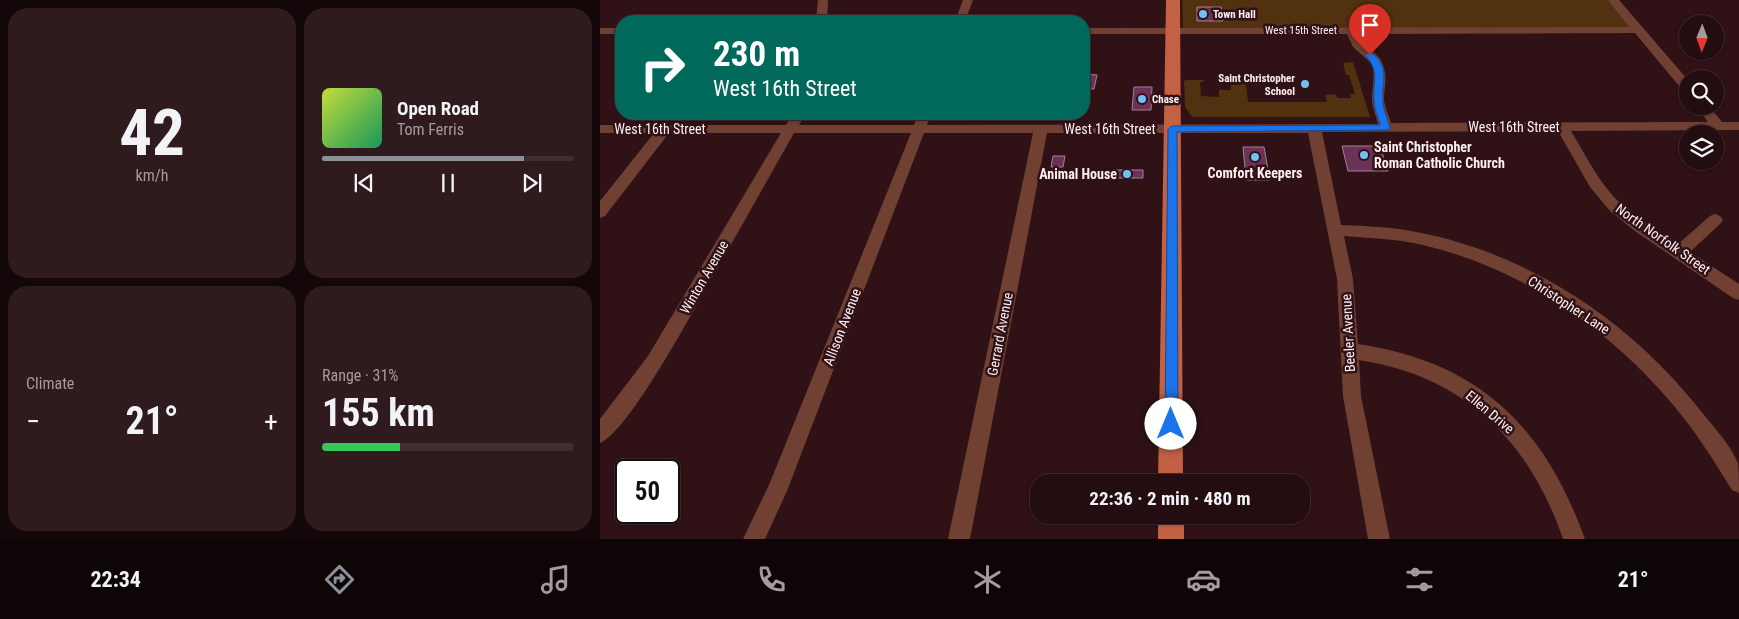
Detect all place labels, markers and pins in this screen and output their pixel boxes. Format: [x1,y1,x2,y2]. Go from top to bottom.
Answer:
pin [1349,4,1391,55]
marker: Town Hall [1197,8,1209,20]
place label: Town Hall [1213,8,1256,21]
place label: Saint Christopher School [1218,72,1295,98]
marker: Saint Christopher School [1299,78,1311,90]
marker: Chase [1136,93,1148,105]
place label: Chase [1152,93,1179,106]
place label: Saint Christopher Roman Catholic Church [1374,139,1505,171]
marker: Saint Christopher Roman Catholic Church [1358,149,1370,161]
marker: Comfort Keepers [1249,151,1261,163]
place label: Comfort Keepers [1208,165,1302,181]
place label: Animal House [1039,166,1117,182]
marker: Animal House [1121,168,1133,180]

